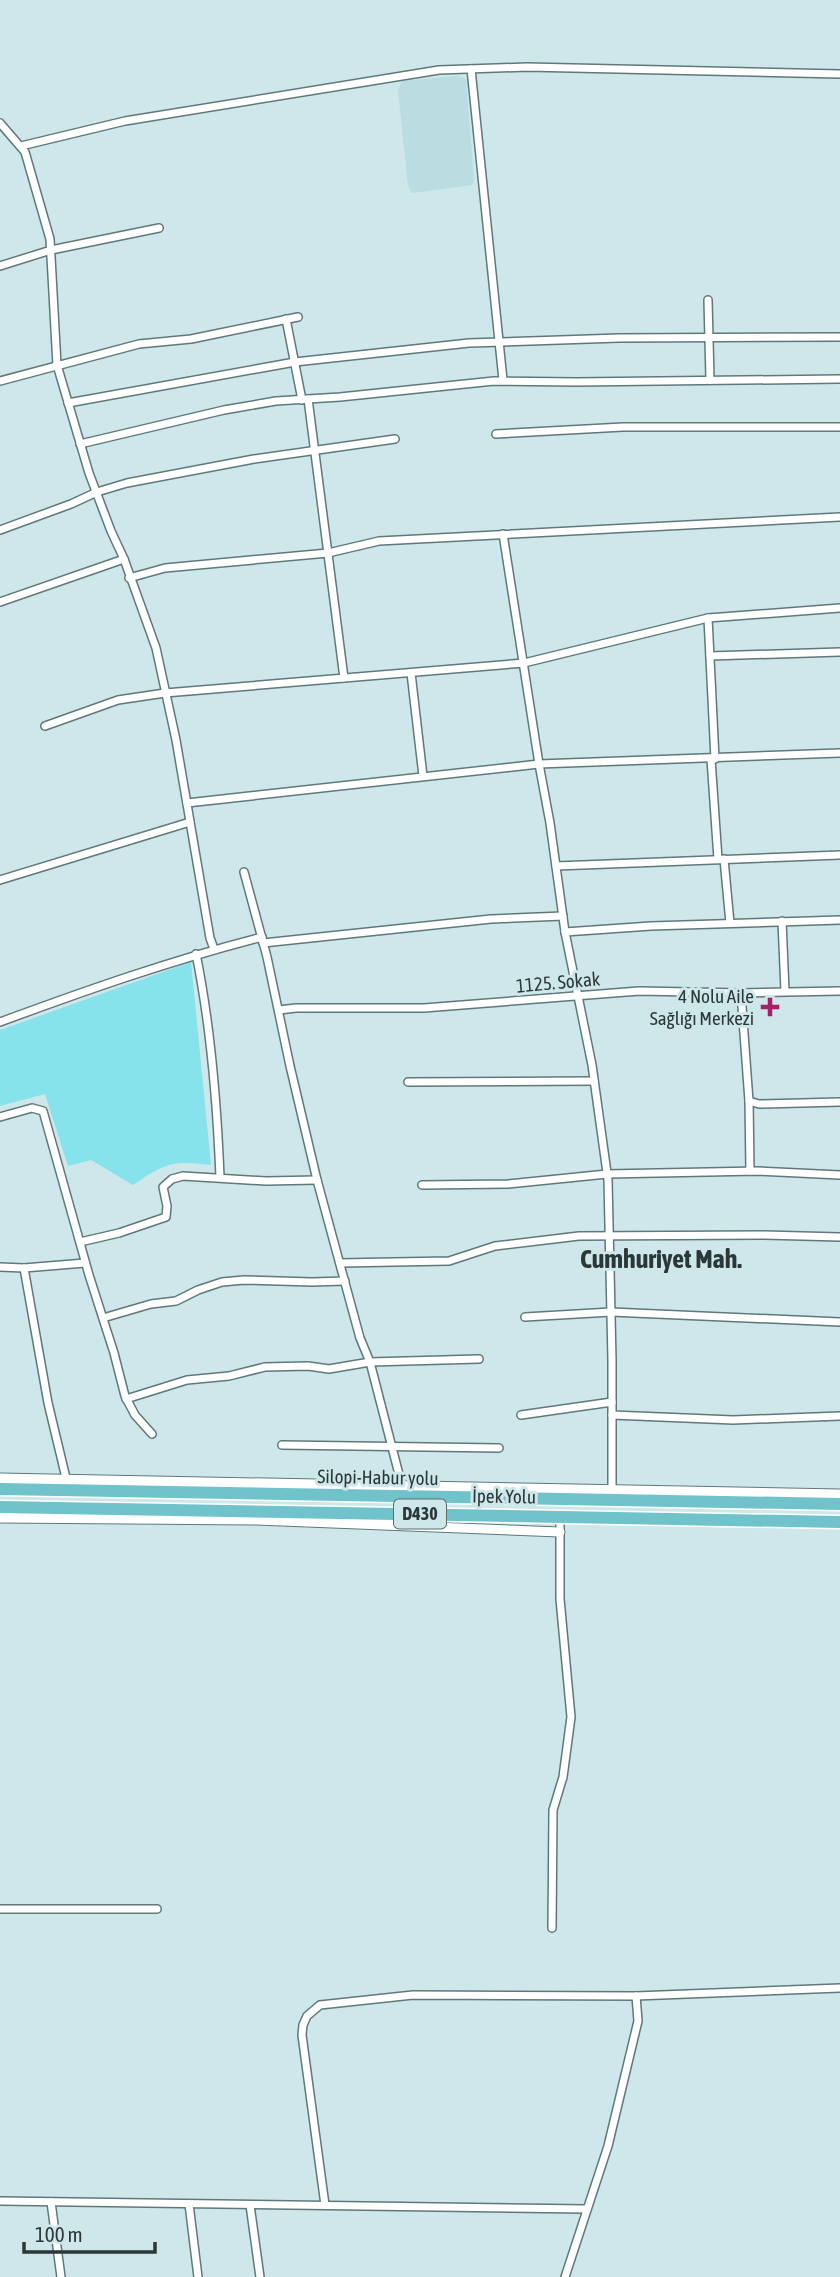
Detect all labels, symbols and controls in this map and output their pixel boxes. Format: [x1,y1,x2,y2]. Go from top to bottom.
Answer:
street label: 1125. Sokak [515,967,602,997]
place label: 4 Nolu Aile Sağlığı Merkezi [650,985,754,1029]
marker: 4 Nolu Aile Sağlığı Merkezi [760,997,780,1017]
district label: Cumhuriyet Mah. [580,1244,742,1274]
street label: Silopi-Habur yolu [317,1465,439,1489]
street label: İpek Yolu [472,1484,536,1508]
road number: D430 [394,1499,446,1528]
scale bar [24,2210,156,2254]
text: 100 m [35,2222,83,2246]

